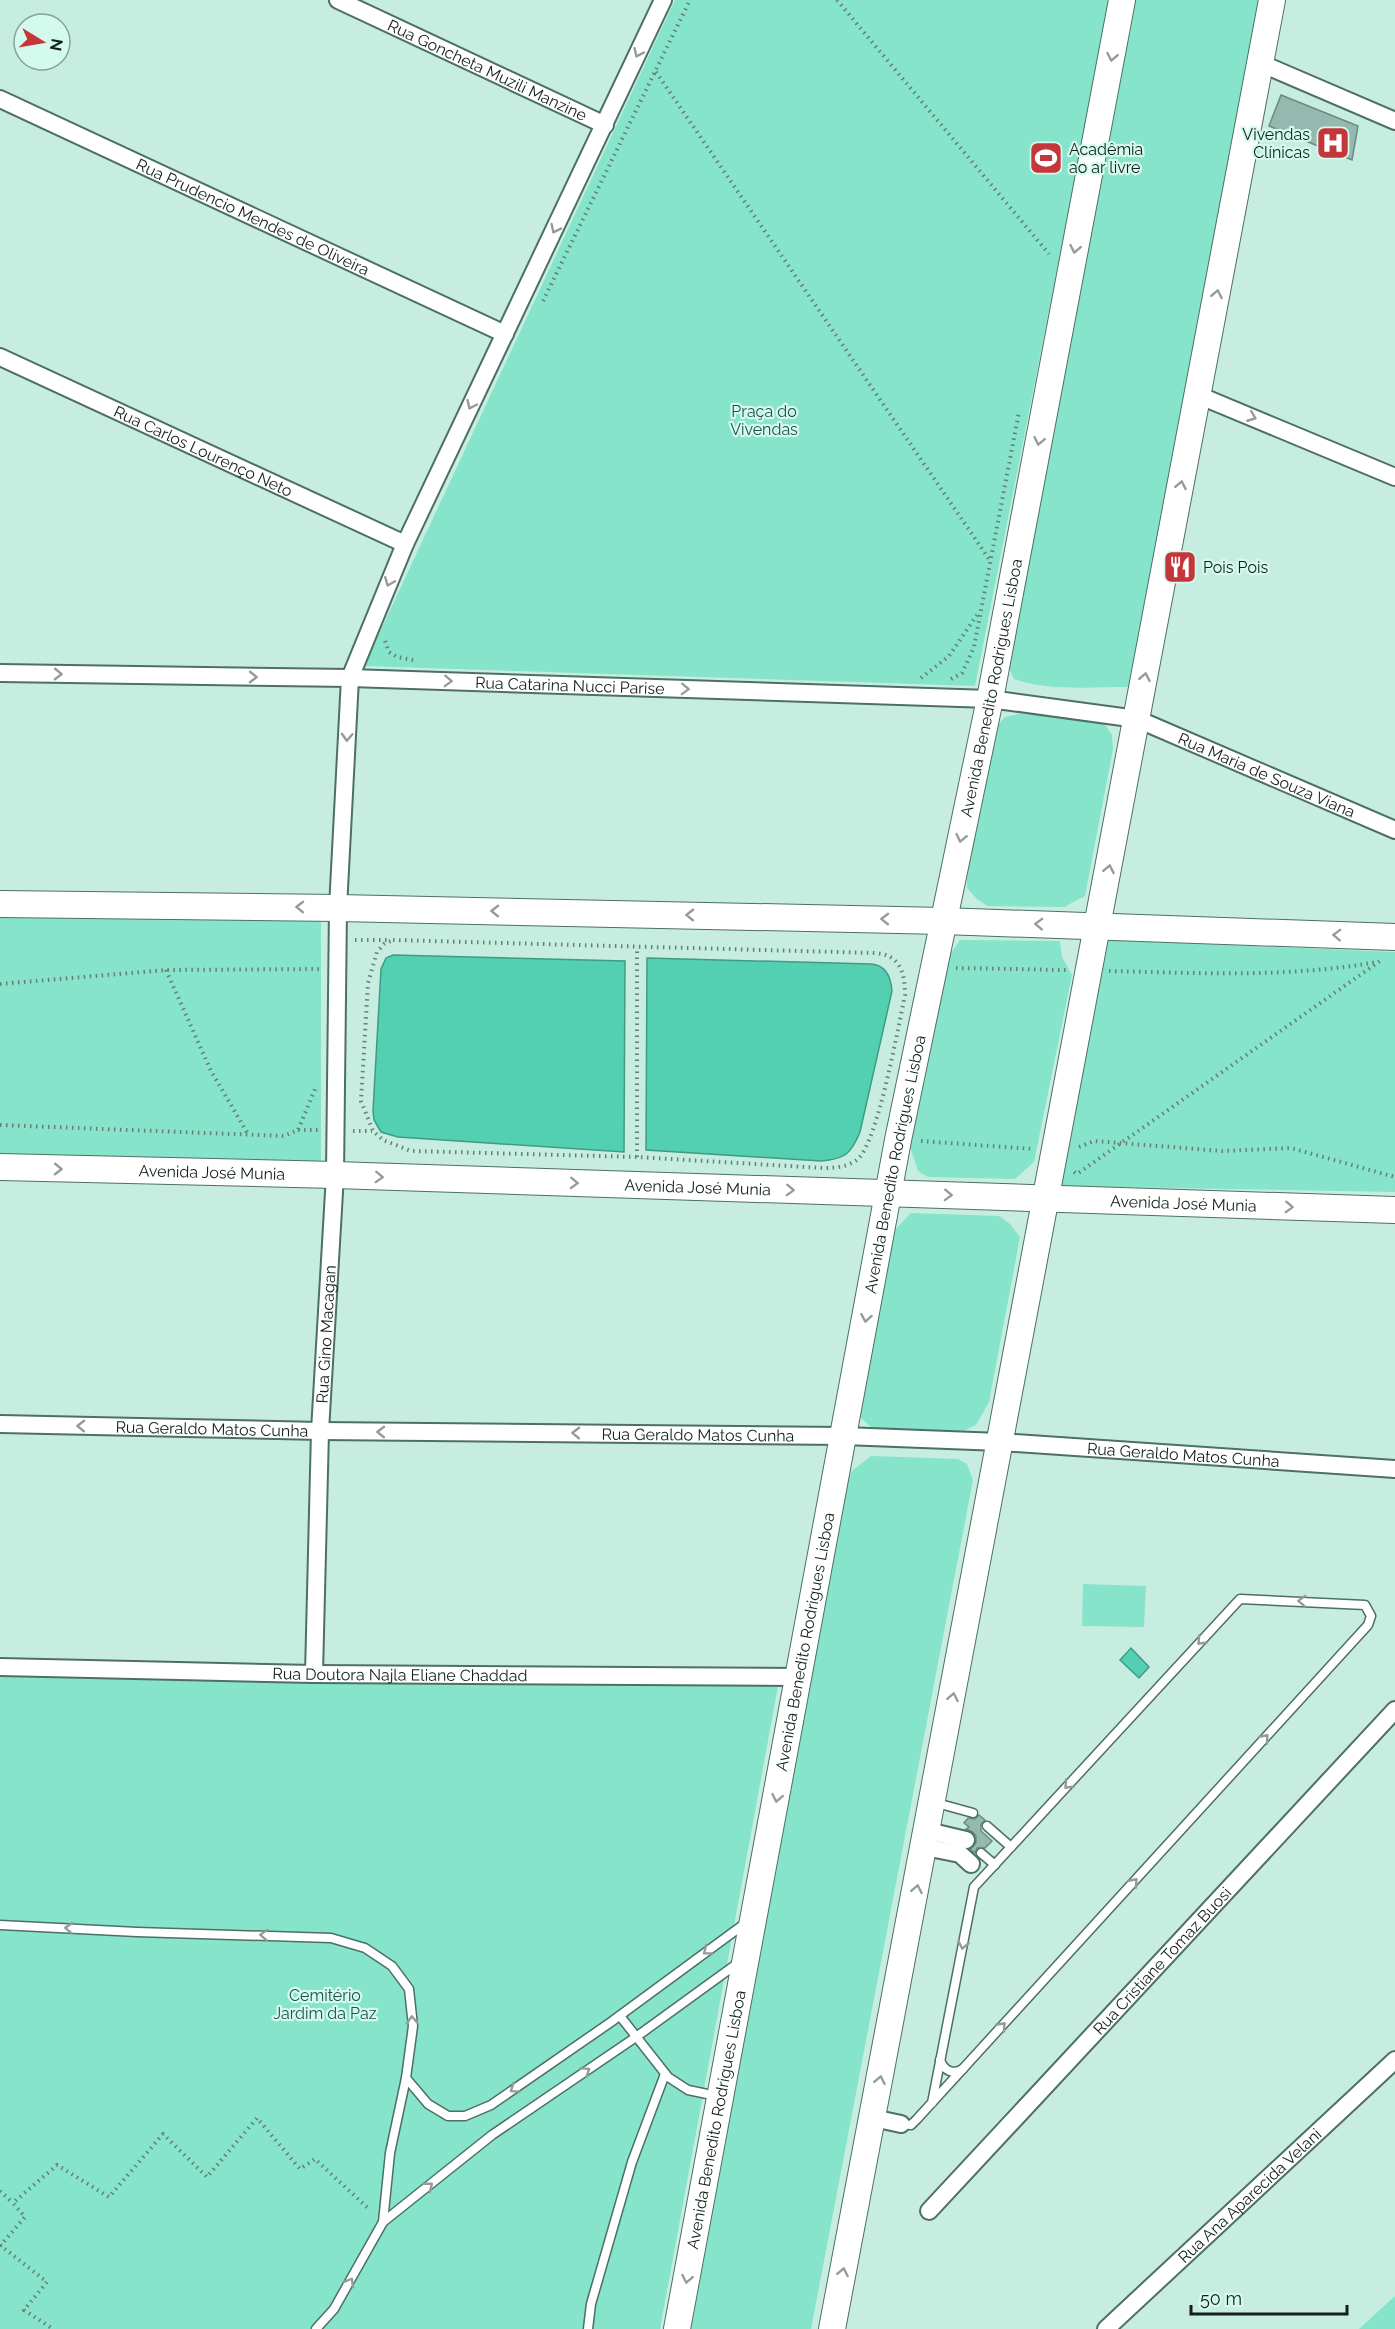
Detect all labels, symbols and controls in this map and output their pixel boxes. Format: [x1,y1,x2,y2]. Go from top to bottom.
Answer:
north arrow [12,12,72,72]
street label: Rua Goncheta Muzili Manzine [385,16,590,125]
text: N [46,37,67,53]
one-way arrow [634,47,646,58]
one-way arrow [1106,52,1119,62]
place label: Vivendas Clínicas [1242,125,1310,162]
hospital icon: Vivendas Clínicas [1315,125,1351,161]
sports icon: Acadêmia ao ar livre [1028,140,1064,176]
place label: Acadêmia ao ar livre [1069,140,1143,177]
street label: Rua Prudencio Mendes de Oliveira [133,155,372,280]
one-way arrow [551,223,562,234]
one-way arrow [1069,244,1082,254]
one-way arrow [1210,289,1223,299]
one-way arrow [467,399,479,410]
street label: Rua Carlos Lourenço Neto [111,402,296,501]
park label: Praça do Vivendas [730,402,798,439]
one-way arrow [1246,410,1257,422]
one-way arrow [1033,435,1046,445]
one-way arrow [1174,481,1187,491]
restaurant icon: Pois Pois [1162,549,1198,585]
street label: Avenida Benedito Rodrigues Lisboa [957,557,1026,819]
place label: Pois Pois [1203,558,1268,577]
one-way arrow [384,576,396,587]
one-way arrow [54,668,63,680]
one-way arrow [249,671,258,683]
one-way arrow [1138,672,1151,682]
street label: Rua Catarina Nucci Parise [475,673,665,698]
one-way arrow [444,675,453,688]
one-way arrow [681,683,690,695]
street label: Rua Maria de Souza Viana [1175,729,1358,822]
one-way arrow [340,732,353,741]
one-way arrow [955,833,968,843]
one-way arrow [1102,864,1115,874]
one-way arrow [296,901,305,913]
one-way arrow [491,905,500,917]
one-way arrow [685,909,694,921]
one-way arrow [880,913,889,926]
one-way arrow [1035,918,1044,931]
one-way arrow [1332,928,1341,941]
street label: Avenida Benedito Rodrigues Lisboa [861,1033,930,1295]
street label: Avenida José Munia [138,1161,285,1184]
one-way arrow [54,1163,63,1175]
one-way arrow [375,1170,384,1183]
street label: Avenida José Munia [624,1176,771,1199]
one-way arrow [570,1177,579,1189]
one-way arrow [786,1184,795,1196]
one-way arrow [943,1189,952,1201]
street label: Avenida José Munia [1110,1192,1257,1215]
one-way arrow [1285,1200,1294,1213]
street label: Rua Gino Macagan [313,1264,340,1404]
one-way arrow [860,1312,873,1322]
street label: Rua Geraldo Matos Cunha [115,1418,309,1441]
one-way arrow [76,1419,85,1432]
street label: Rua Geraldo Matos Cunha [601,1425,794,1446]
one-way arrow [376,1426,385,1438]
one-way arrow [571,1427,580,1440]
street label: Rua Geraldo Matos Cunha [1086,1439,1280,1471]
street label: Avenida Benedito Rodrigues Lisboa [772,1511,839,1773]
one-way arrow [1298,1595,1307,1607]
one-way arrow [1197,1635,1208,1645]
street label: Rua Doutora Najla Eliane Chaddad [272,1664,528,1685]
one-way arrow [946,1692,959,1702]
one-way arrow [1258,1734,1269,1745]
one-way arrow [1065,1778,1076,1789]
one-way arrow [771,1793,784,1803]
one-way arrow [1127,1878,1138,1889]
street label: Rua Cristiane Tomaz Buosi [1089,1883,1235,2039]
one-way arrow [910,1884,923,1894]
one-way arrow [65,1922,74,1935]
one-way arrow [260,1929,269,1942]
one-way arrow [957,1939,970,1949]
one-way arrow [703,1944,714,1955]
park label: Cemitério Jardim da Paz [273,1986,377,2023]
street label: Avenida Benedito Rodrigues Lisboa [683,1989,750,2251]
one-way arrow [406,2016,419,2025]
one-way arrow [995,2022,1006,2033]
one-way arrow [580,2067,591,2078]
one-way arrow [873,2075,886,2085]
one-way arrow [510,2082,521,2093]
street label: Rua Ana Aparecida Velani [1174,2125,1325,2267]
one-way arrow [422,2182,433,2193]
one-way arrow [836,2267,849,2277]
one-way arrow [681,2274,694,2284]
one-way arrow [342,2277,354,2288]
scale bar [1191,2278,1347,2316]
text: 50 m [1200,2288,1242,2309]

